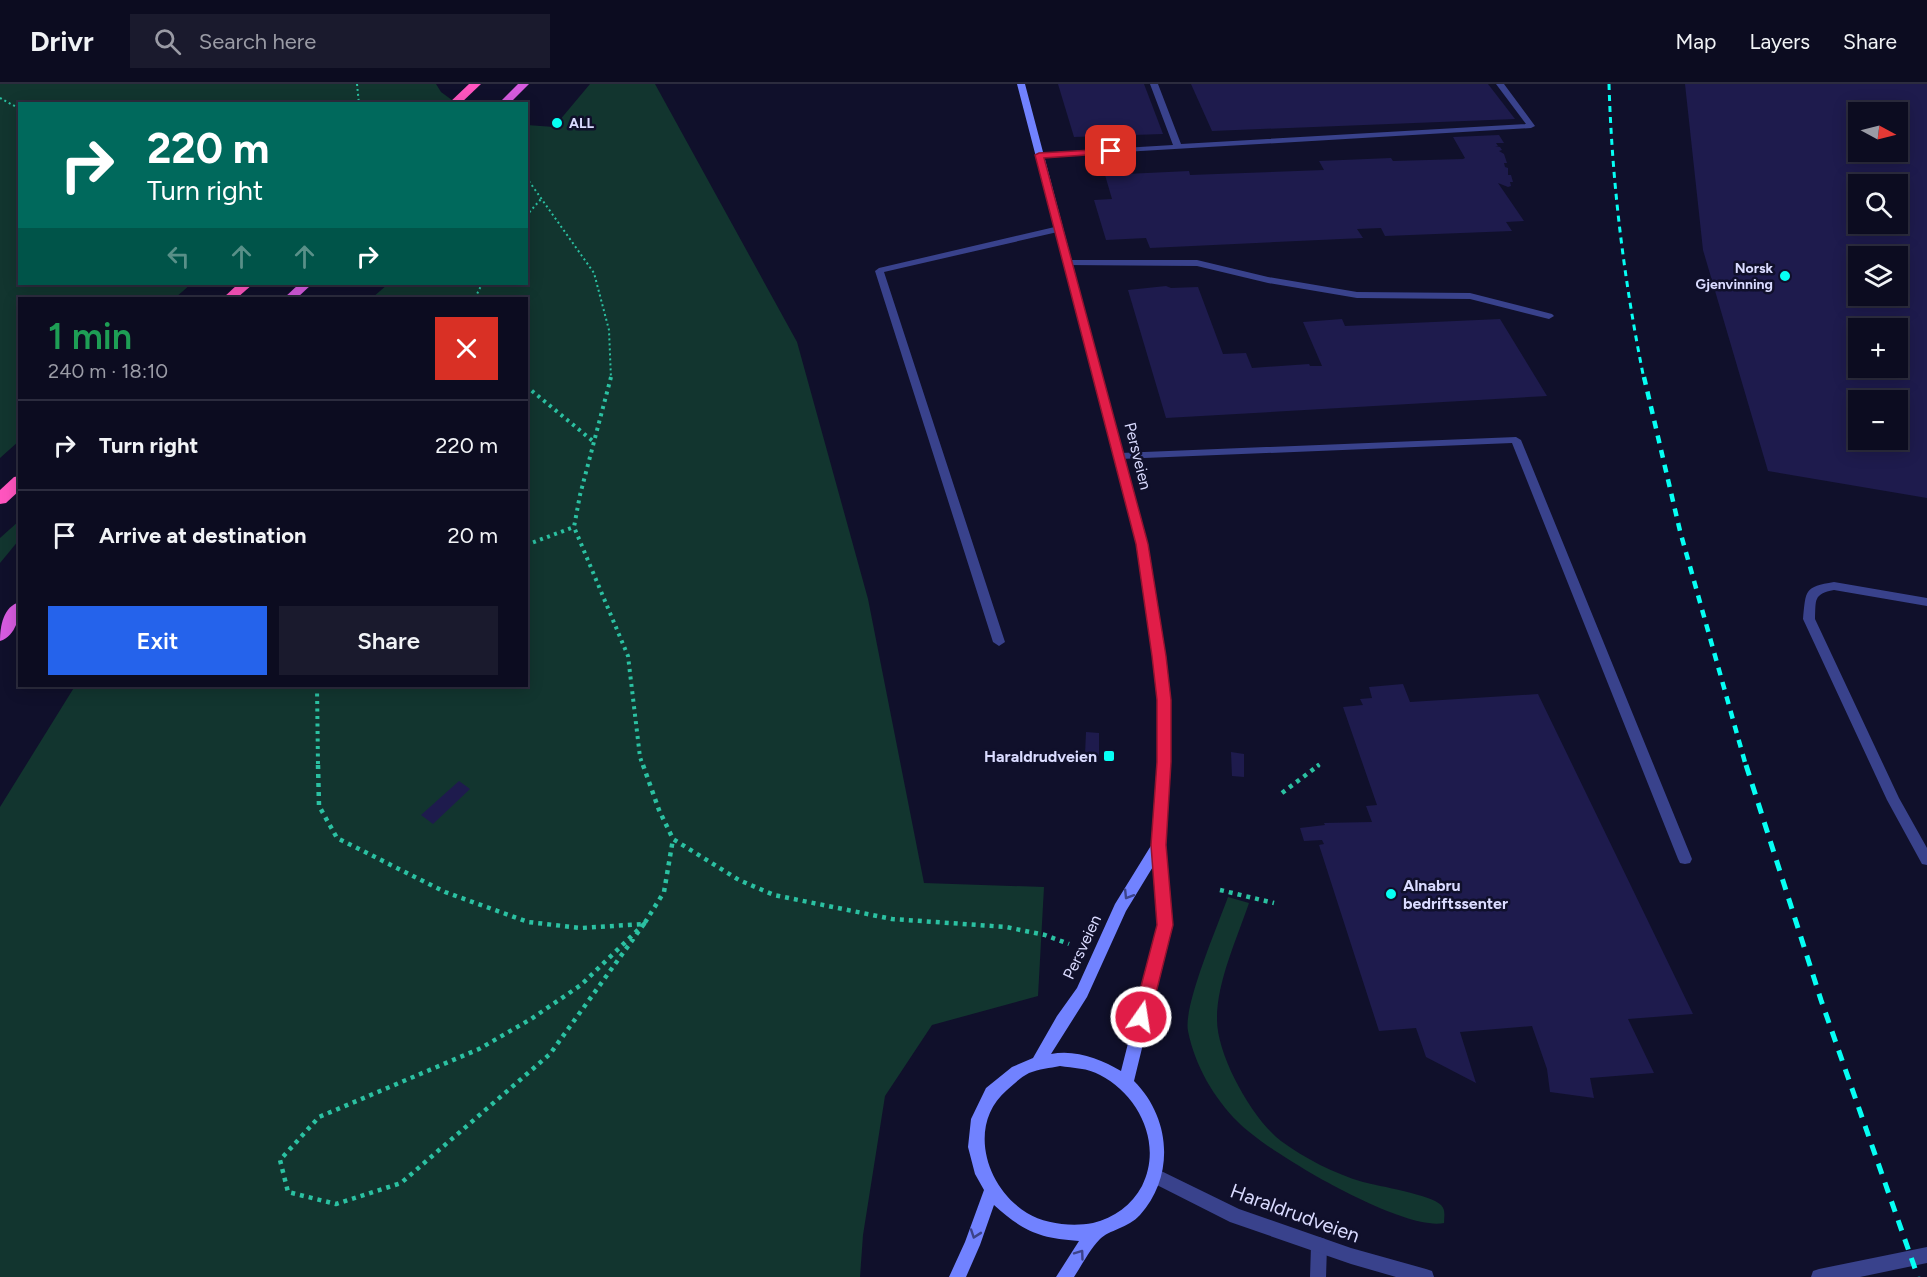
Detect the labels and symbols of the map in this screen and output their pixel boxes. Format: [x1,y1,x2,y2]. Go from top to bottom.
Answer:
north arrow [1848,102,1908,162]
place label: ALL [569,115,595,132]
marker: ALL [550,116,564,130]
pin [1085,125,1136,176]
place label: Norsk Gjenvinning [1696,260,1773,293]
marker: Norsk Gjenvinning [1778,269,1792,283]
street label: Persveien [1120,420,1156,492]
place label: Haraldrudveien [984,747,1097,766]
marker: Haraldrudveien [1102,749,1116,763]
place label: Alnabru bedriftssenter [1403,876,1508,913]
marker: Alnabru bedriftssenter [1384,887,1398,901]
one-way arrow [1123,889,1135,899]
street label: Persveien [1059,912,1105,982]
position arrow [1109,985,1173,1049]
street label: Haraldrudveien [1227,1179,1363,1247]
one-way arrow [970,1229,983,1239]
one-way arrow [1073,1250,1084,1261]

